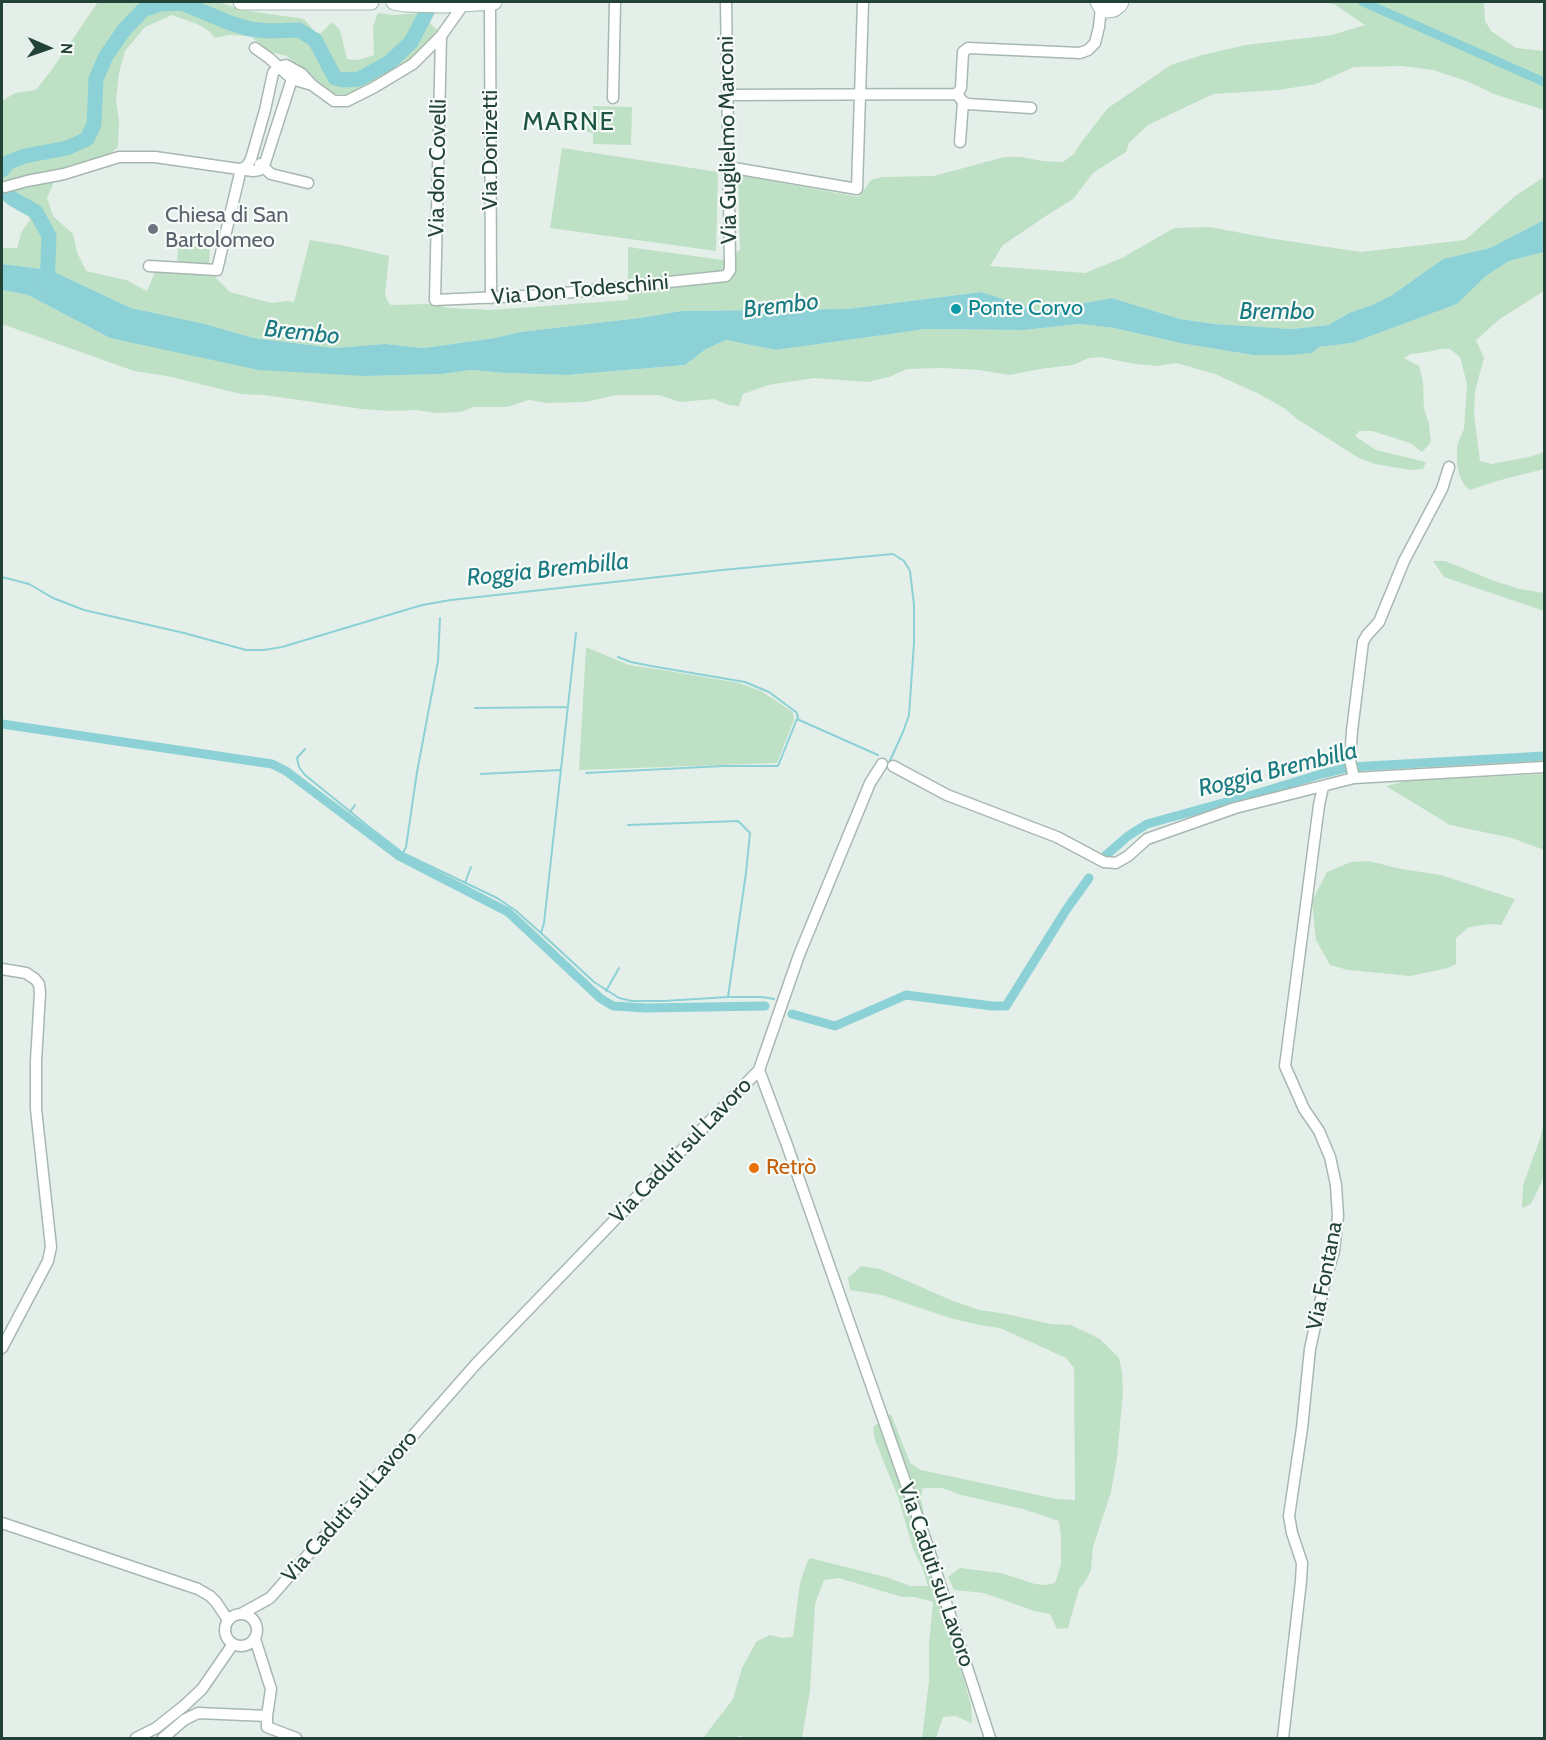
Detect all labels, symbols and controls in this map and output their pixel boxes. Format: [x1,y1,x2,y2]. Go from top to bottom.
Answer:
north arrow [18,18,78,78]
street label: Via Guglielmo Marconi [713,36,743,244]
text: N [57,43,76,55]
street label: Via Donizetti [478,90,504,210]
street label: Via don Covelli [424,99,452,237]
district label: MARNE [522,106,616,138]
place label: Chiesa di San Bartolomeo [165,203,289,254]
marker: Chiesa di San Bartolomeo [146,222,160,236]
street label: Via Don Todeschini [490,269,670,311]
water label: Brembo [742,287,820,325]
place label: Ponte Corvo [968,296,1083,322]
water label: Brembo [1239,298,1315,326]
marker: Ponte Corvo [949,302,963,316]
water label: Brembo [263,315,341,351]
water label: Roggia Brembilla [465,547,631,593]
water label: Roggia Brembilla [1195,736,1361,804]
street label: Via Caduti sul Lavoro [605,1072,757,1230]
place label: Retrò [766,1155,816,1181]
marker: Retrò [747,1161,761,1175]
street label: Via Fontana [1302,1219,1348,1333]
street label: Via Caduti sul Lavoro [277,1426,423,1588]
street label: Via Caduti sul Lavoro [892,1480,980,1670]

